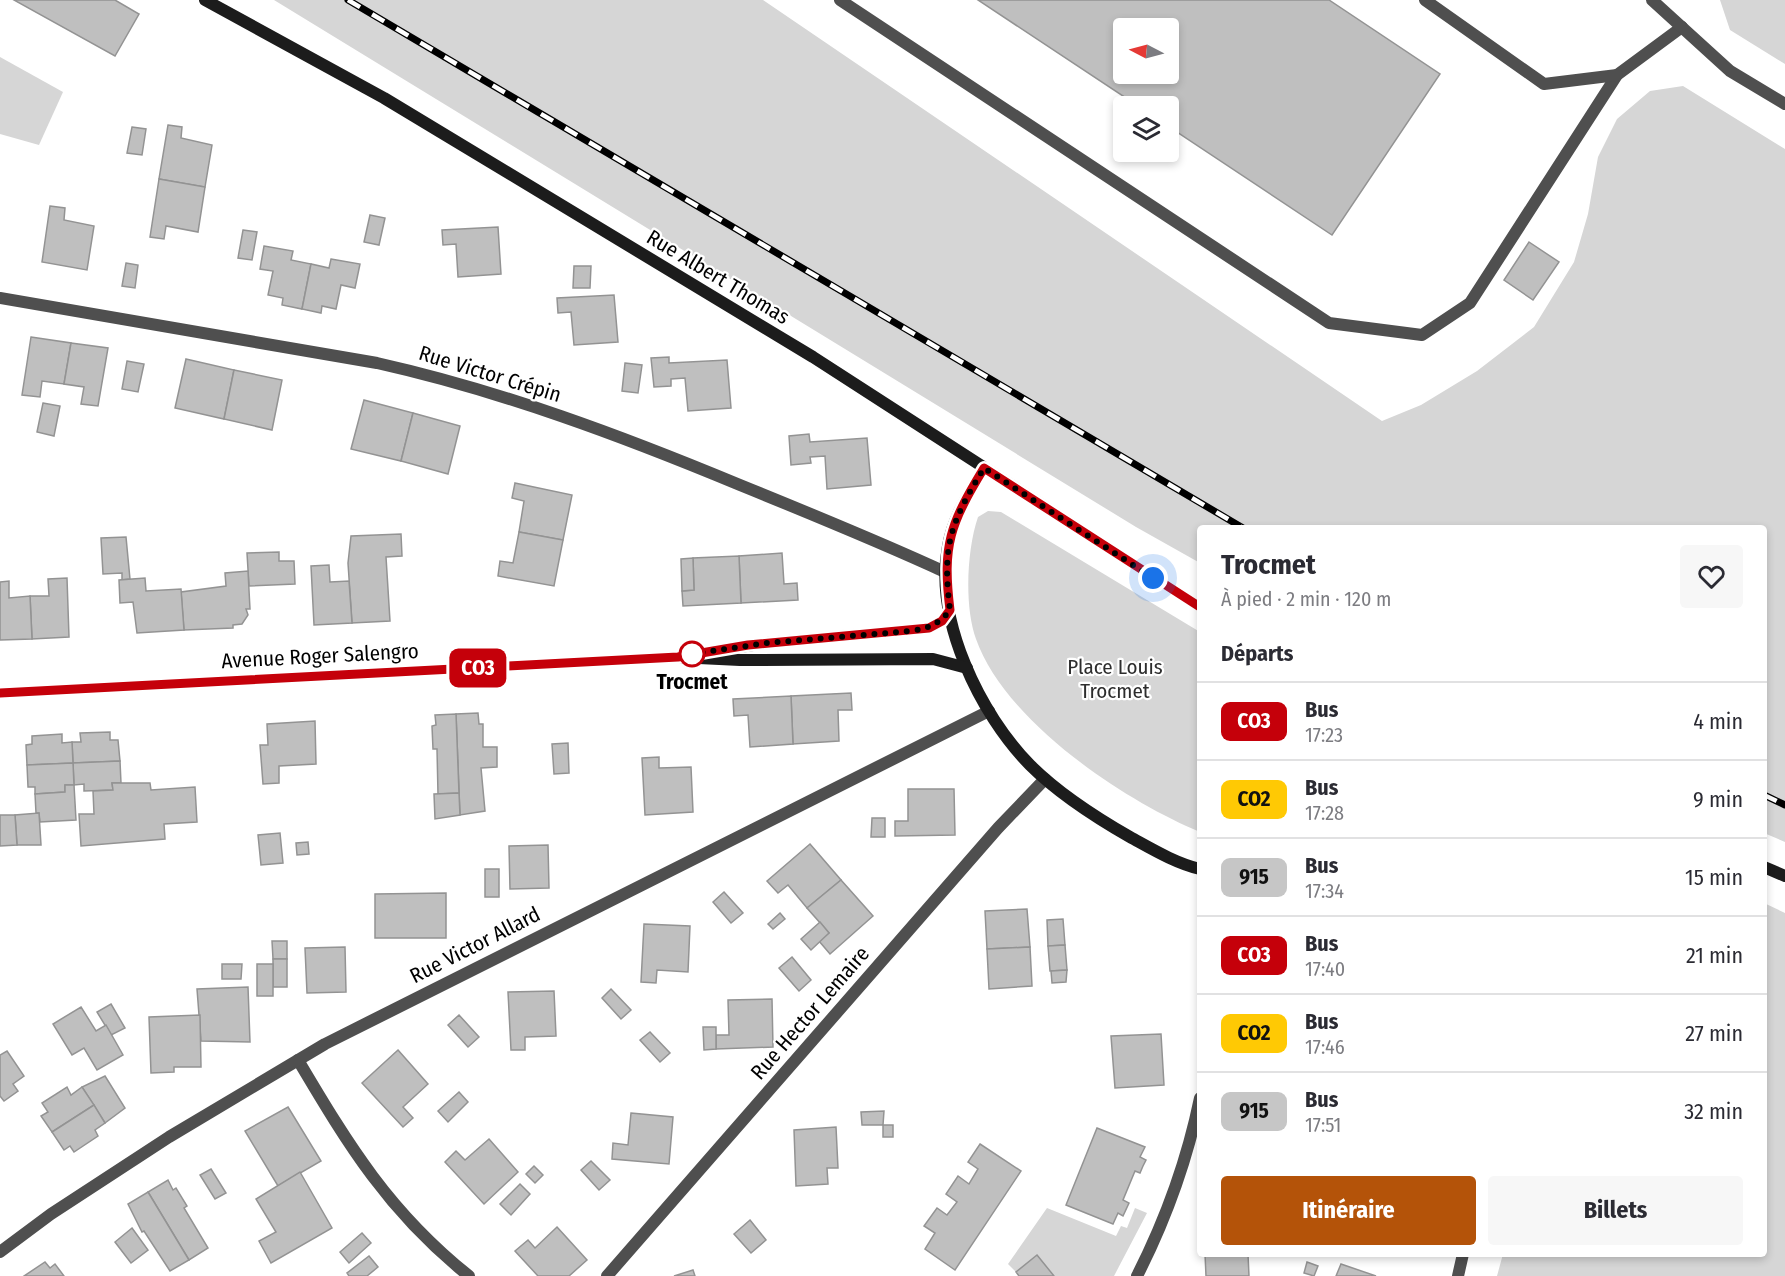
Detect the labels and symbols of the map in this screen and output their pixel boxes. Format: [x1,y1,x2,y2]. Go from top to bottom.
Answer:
north arrow [1113,18,1179,84]
street label: Rue Albert Thomas [642,224,794,330]
street label: Rue Victor Crépin [416,340,564,408]
your location [1138,563,1168,593]
street label: Avenue Roger Salengro [221,638,419,674]
marker: Trocmet [679,641,705,667]
line badge: CO3 [444,648,512,688]
park label: Place Louis Trocmet [1067,654,1163,704]
place label: Trocmet [656,669,728,695]
street label: Rue Victor Allard [405,901,545,989]
street label: Rue Hector Lemaire [745,941,875,1085]

